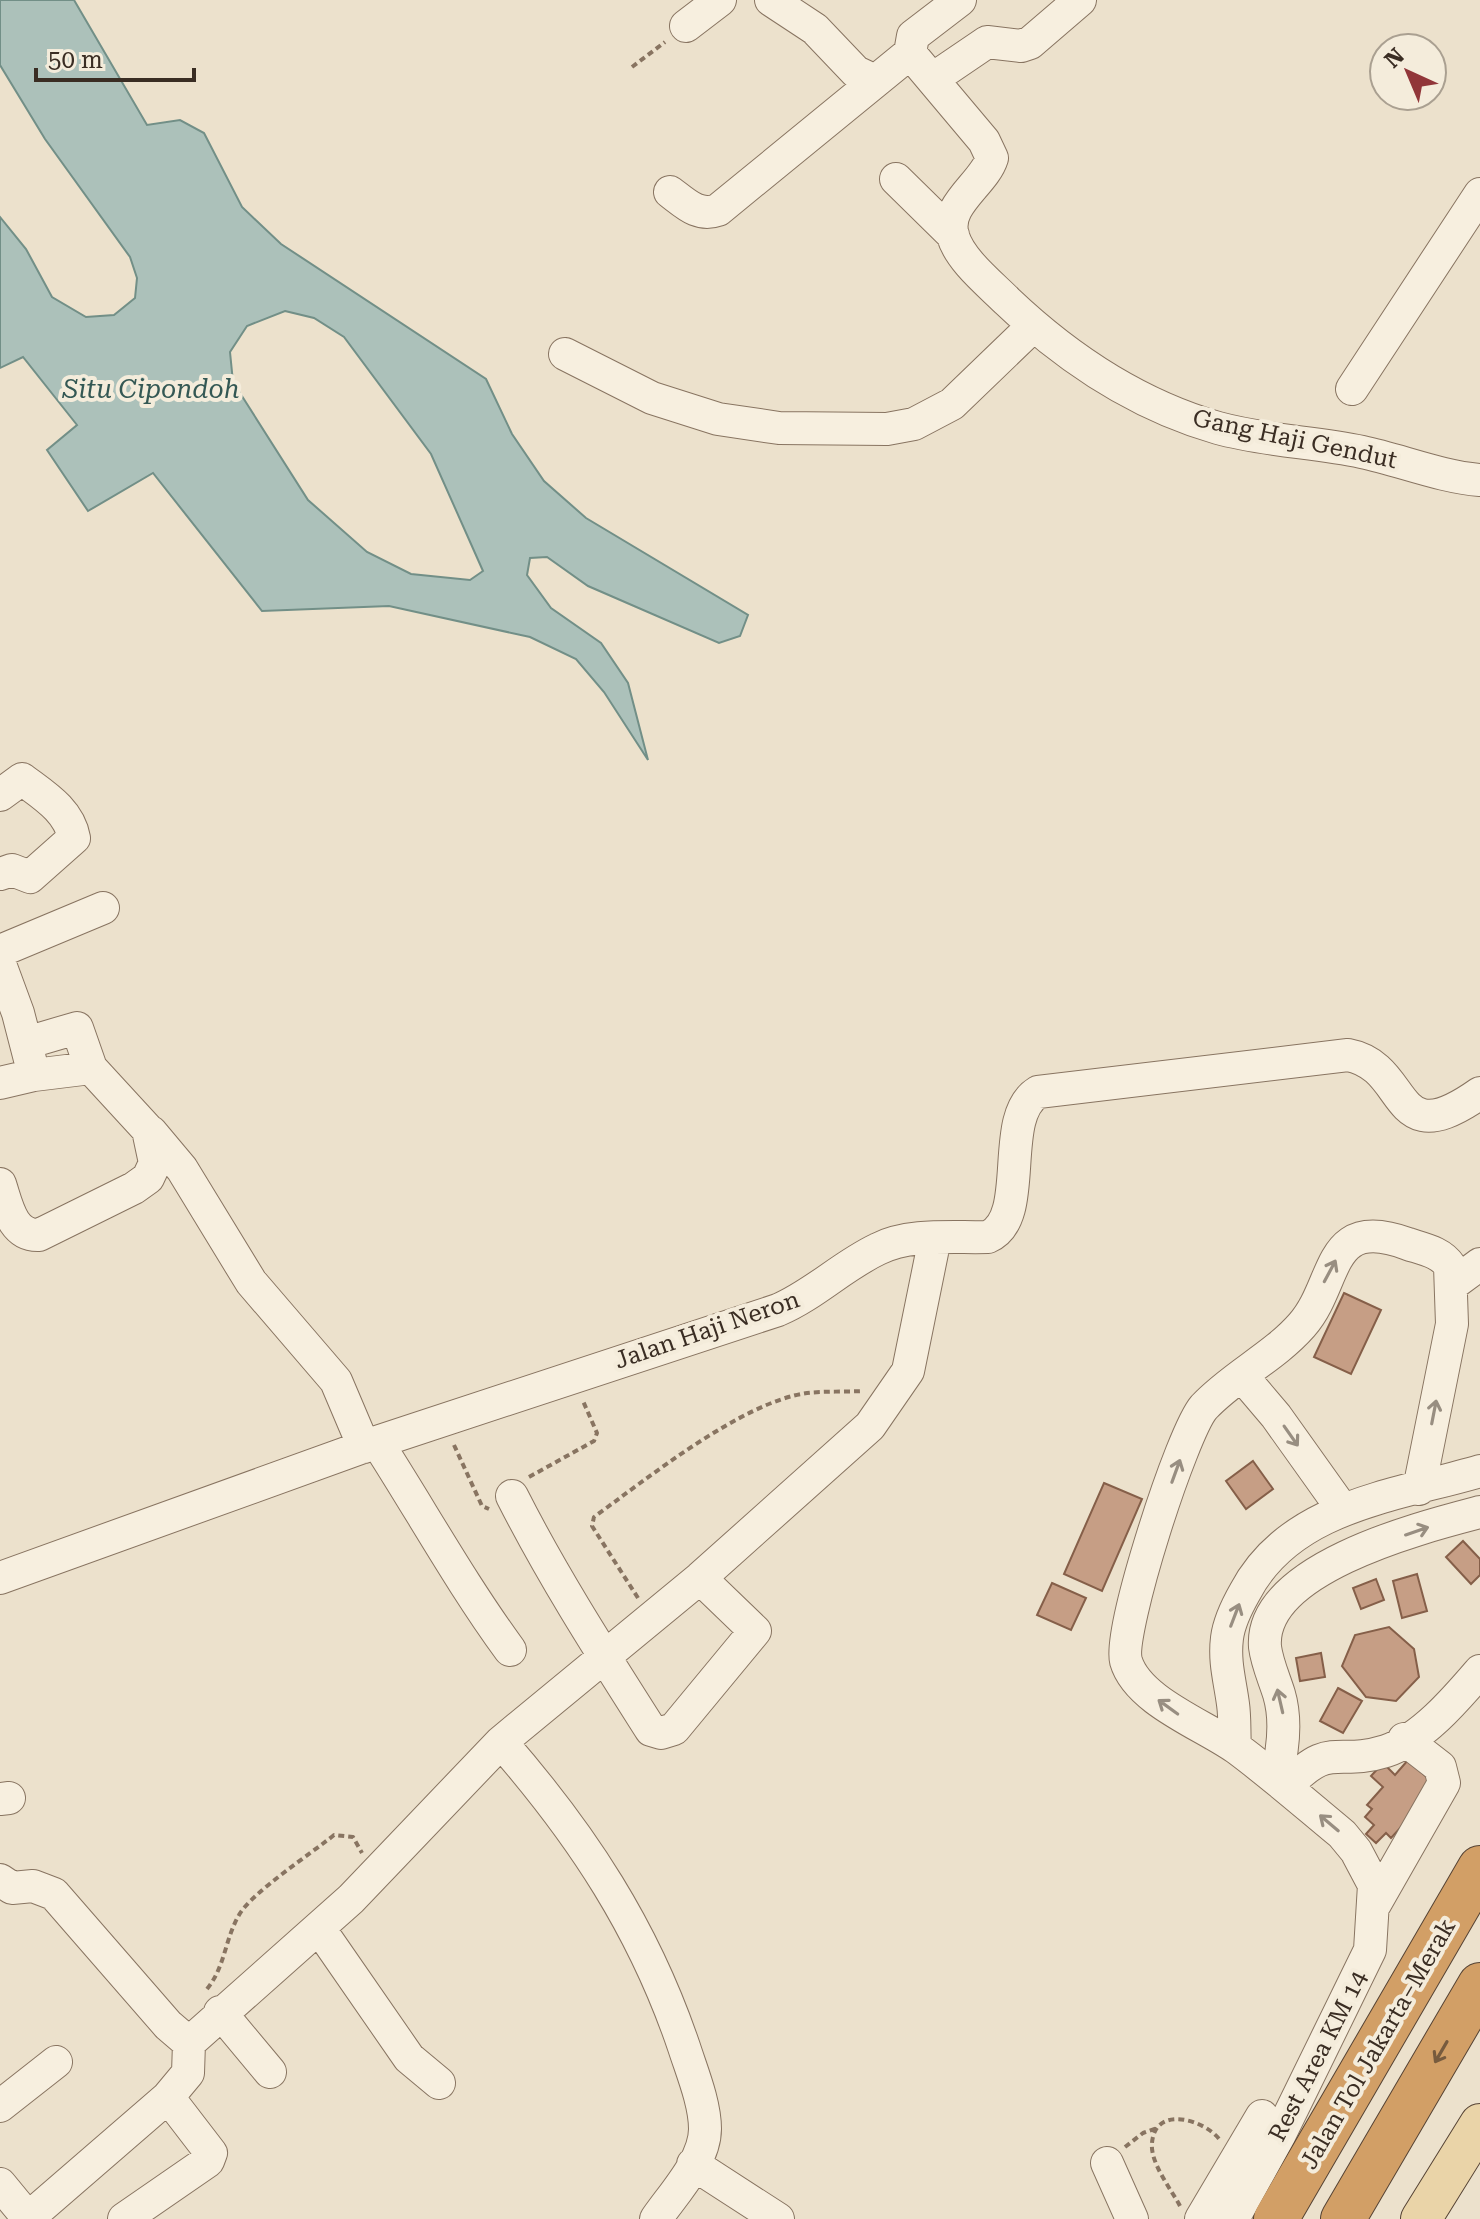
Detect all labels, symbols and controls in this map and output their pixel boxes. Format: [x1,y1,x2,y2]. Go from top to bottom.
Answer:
scale bar [36,32,194,82]
north arrow [1368,32,1448,112]
text: N [1380,43,1409,73]
text: 50 m [48,46,103,74]
water label: Situ Cipondoh [62,374,239,404]
street label: Gang Haji Gendut [1190,404,1400,474]
one-way arrow [1322,1260,1338,1283]
street label: Jalan Haji Neron [611,1285,803,1375]
one-way arrow [1428,1400,1443,1426]
one-way arrow [1283,1425,1299,1447]
one-way arrow [1170,1459,1184,1484]
one-way arrow [1404,1522,1429,1537]
one-way arrow [1229,1603,1243,1628]
one-way arrow [1272,1689,1287,1715]
one-way arrow [1158,1699,1179,1716]
one-way arrow [1319,1814,1339,1832]
street label: Jalan Tol Jakarta–Merak [1295,1914,1461,2174]
street label: Rest Area KM 14 [1263,1966,1373,2146]
one-way arrow [1433,2040,1448,2064]

